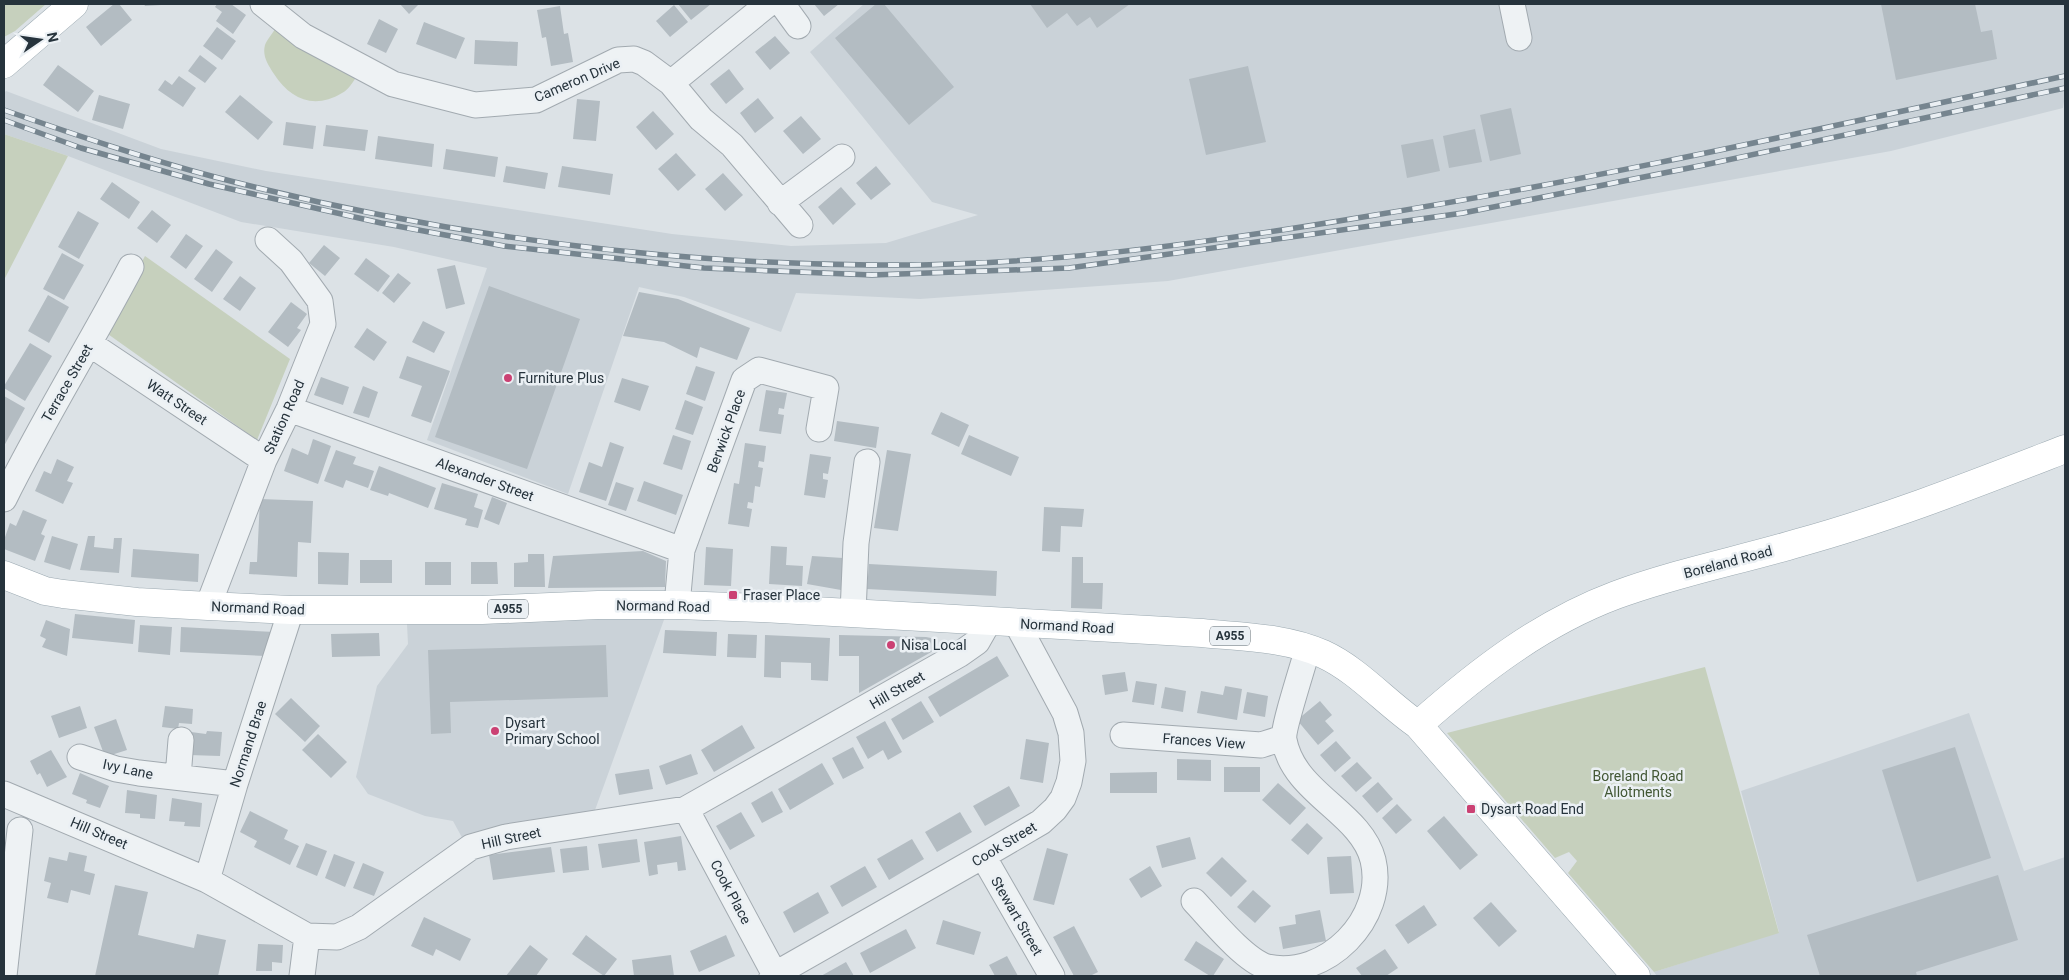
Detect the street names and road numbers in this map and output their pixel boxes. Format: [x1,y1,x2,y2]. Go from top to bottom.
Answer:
street label: Cameron Drive [532,55,622,105]
street label: Terrace Street [38,341,96,425]
street label: Watt Street [144,376,211,428]
street label: Station Road [260,377,308,457]
street label: Berwick Place [704,387,748,475]
street label: Alexander Street [434,454,536,504]
street label: Boreland Road [1682,542,1774,582]
street label: Normand Road [616,597,710,615]
street label: Normand Road [211,598,305,618]
road number: A955 [488,600,528,618]
street label: Normand Road [1020,616,1114,636]
road number: A955 [1210,626,1250,646]
street label: Hill Street [867,668,928,712]
street label: Normand Brae [226,699,270,789]
street label: Frances View [1162,730,1246,752]
street label: Ivy Lane [101,756,155,782]
street label: Hill Street [68,814,130,852]
street label: Cook Street [969,818,1040,870]
street label: Hill Street [480,824,543,852]
street label: Cook Place [707,857,755,927]
street label: Stewart Street [988,874,1046,959]

